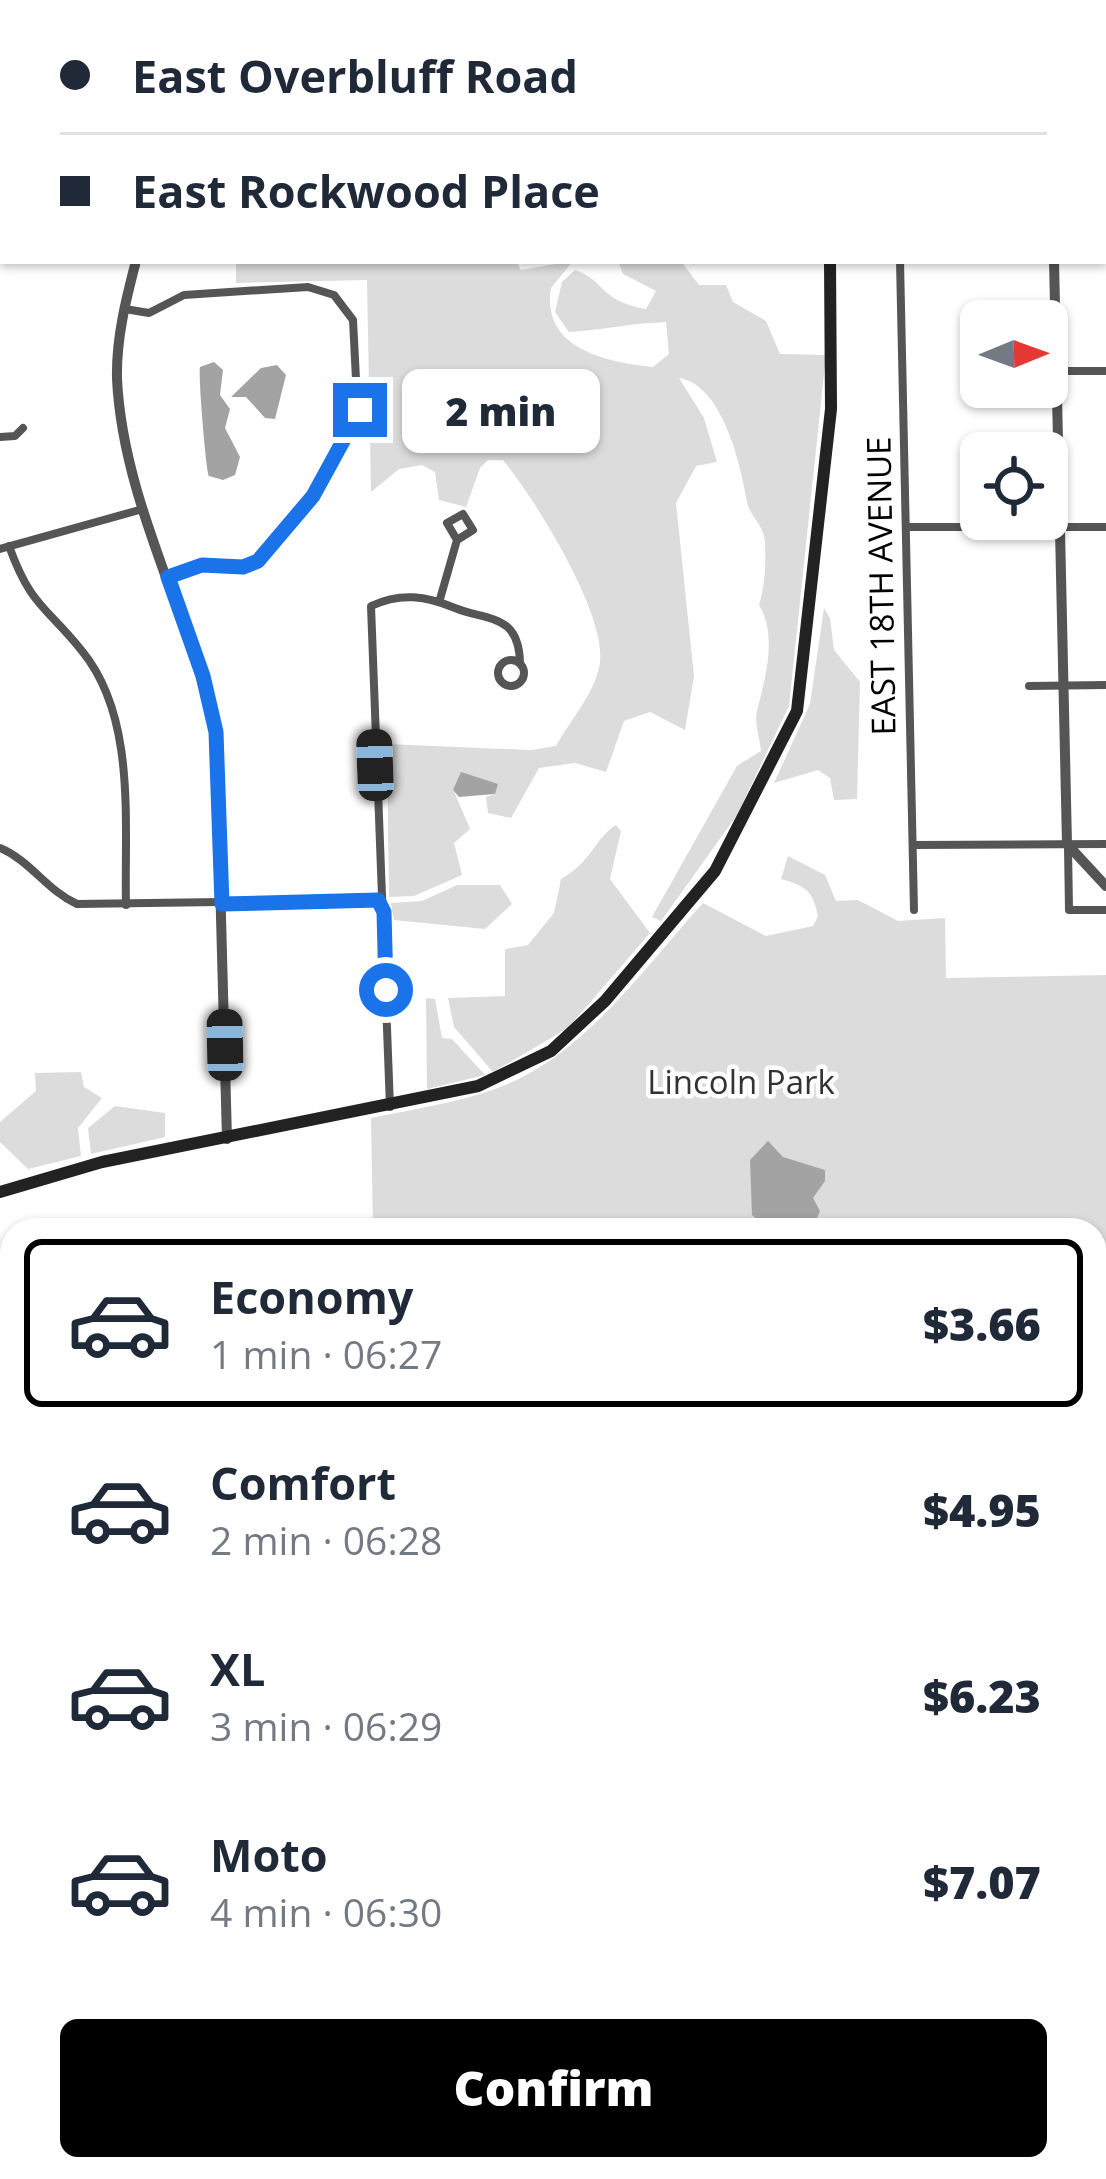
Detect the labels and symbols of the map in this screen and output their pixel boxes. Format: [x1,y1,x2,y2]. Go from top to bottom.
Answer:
north arrow [960,300,1068,408]
callout: 2 min [402,368,600,452]
route end [333,383,387,437]
street label: EAST 18TH AVENUE [855,436,906,736]
car [356,728,394,802]
route start [359,963,413,1017]
car [206,1009,244,1081]
park label: Lincoln Park [647,1059,835,1104]

